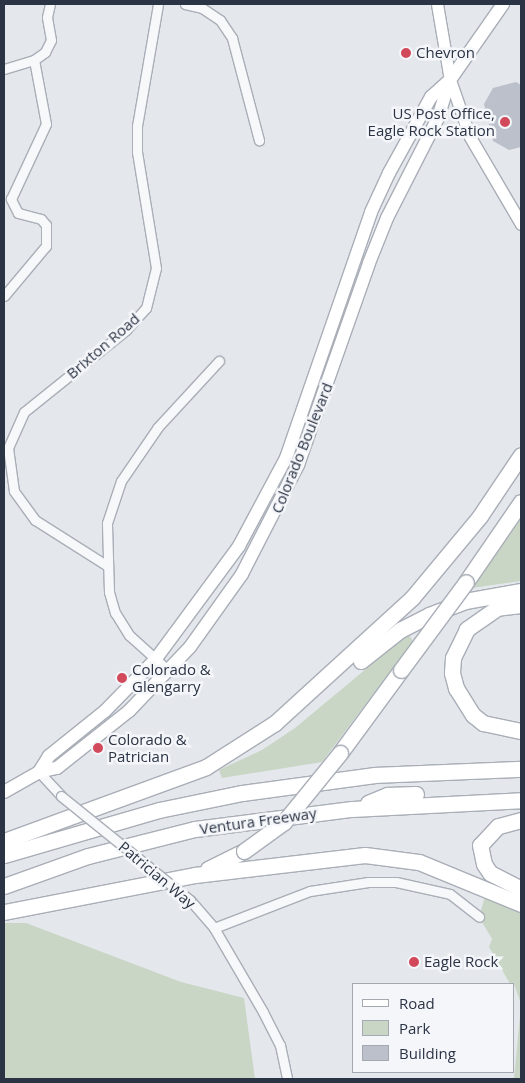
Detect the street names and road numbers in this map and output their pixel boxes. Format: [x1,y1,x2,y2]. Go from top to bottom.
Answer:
street label: Brixton Road [63,309,143,383]
street label: Colorado Boulevard [268,380,336,516]
street label: Ventura Freeway [198,804,318,838]
street label: Patrician Way [115,838,199,912]

